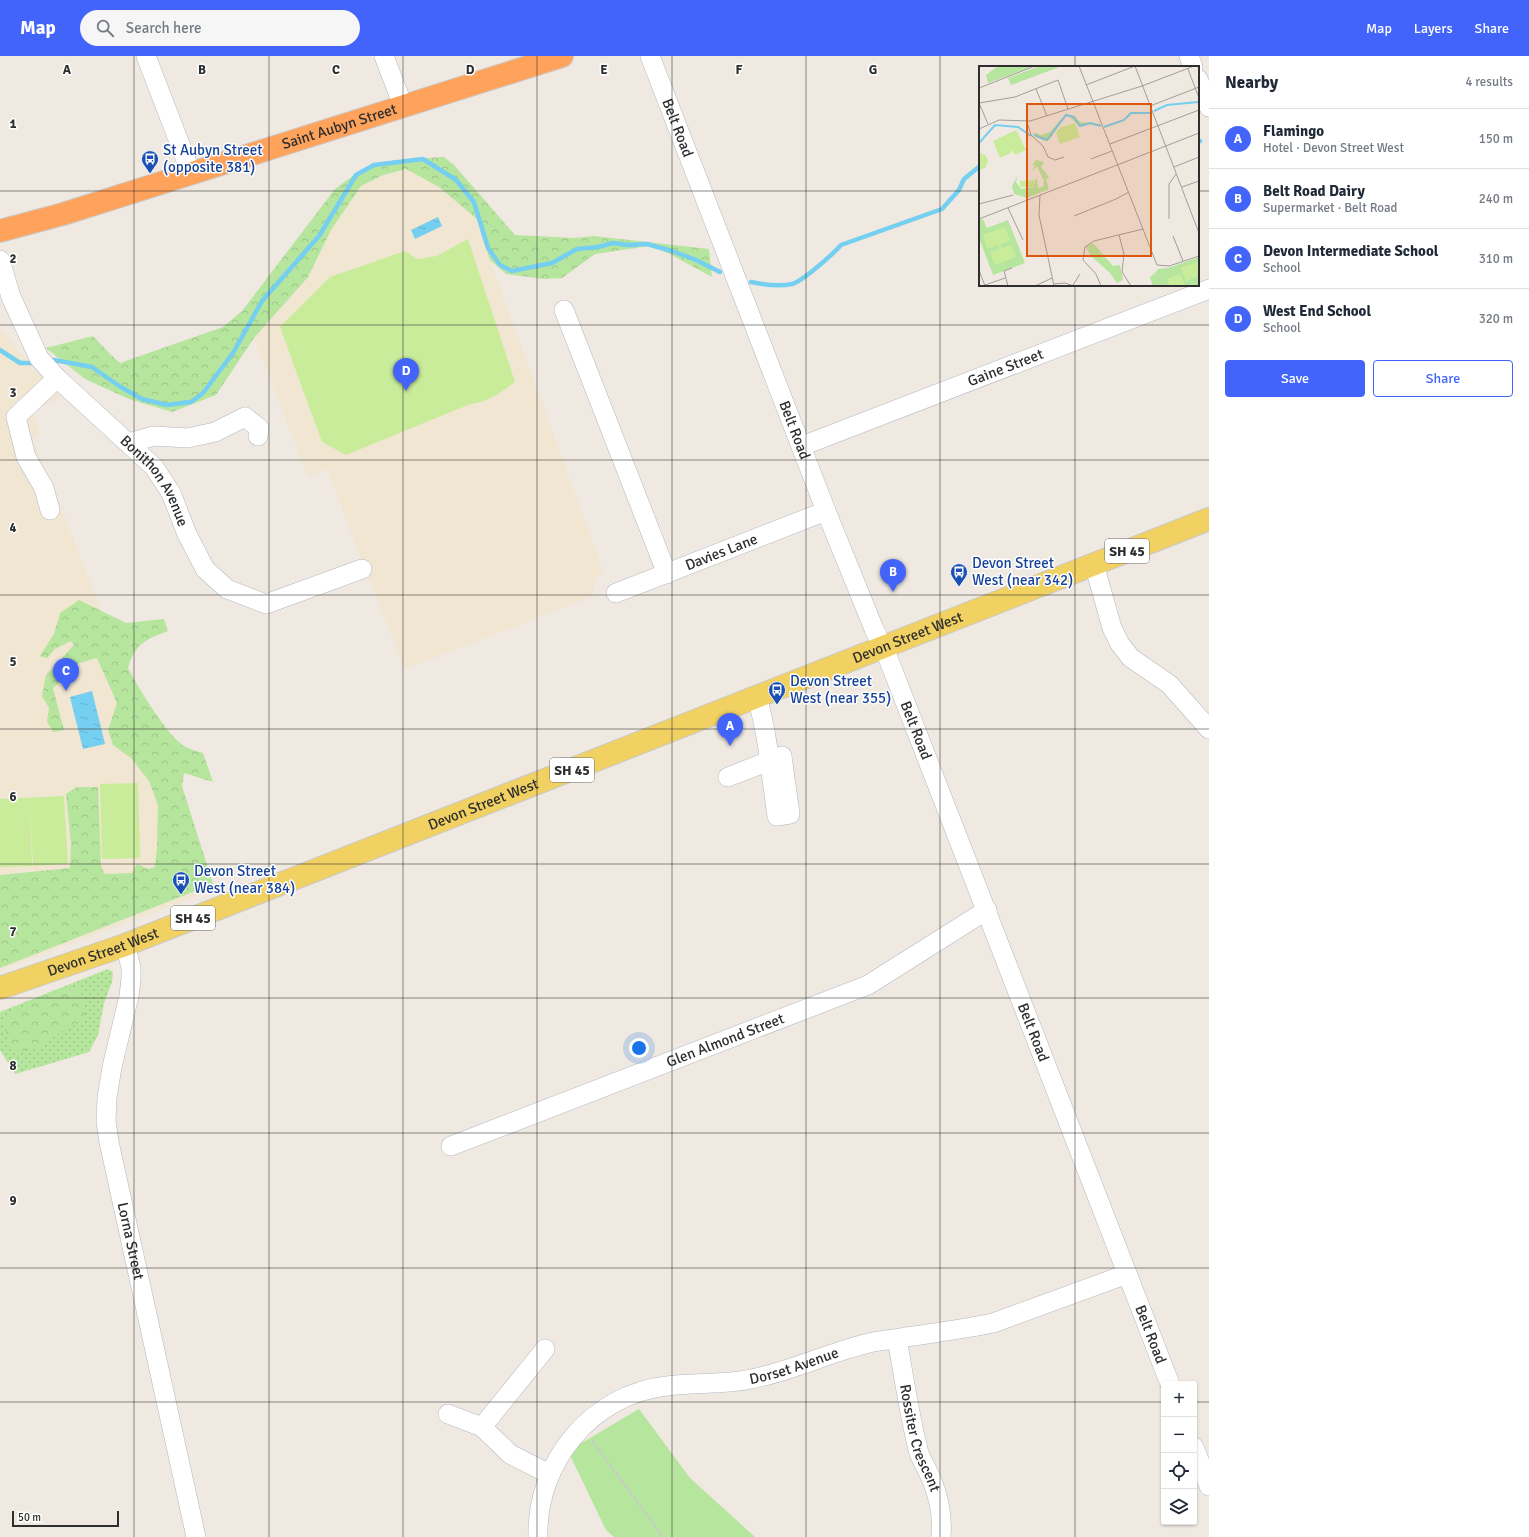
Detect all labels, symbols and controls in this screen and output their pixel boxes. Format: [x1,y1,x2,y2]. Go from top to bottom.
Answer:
search box [80,10,360,46]
text: Map [20,16,56,40]
icon: search [94,17,116,39]
text: Search here [126,19,201,37]
text: Map [1366,20,1392,37]
text: Layers [1414,20,1453,37]
text: Share [1475,20,1509,37]
text: A [63,62,72,78]
text: B [198,62,206,78]
text: C [332,62,340,78]
text: D [466,62,475,78]
text: E [600,62,608,78]
text: F [736,62,743,78]
text: G [869,62,877,78]
inset map [979,66,1199,286]
text: Nearby [1225,72,1278,93]
text: 4 results [1465,74,1513,90]
street label: Belt Road [658,96,697,160]
street label: Saint Aubyn Street [279,100,399,153]
text: 1 [9,116,17,132]
text: Flamingo [1263,122,1324,140]
text: A [1234,131,1242,147]
text: 150 m [1479,131,1513,147]
text: Hotel · Devon Street West [1263,140,1404,156]
place label: St Aubyn Street (opposite 381) [163,141,263,176]
bus stop icon: St Aubyn Street (opposite 381) [140,149,160,174]
text: Belt Road Dairy [1263,182,1365,200]
text: B [1234,191,1242,207]
text: 240 m [1479,191,1513,207]
text: Supermarket · Belt Road [1263,200,1397,216]
text: Devon Intermediate School [1263,242,1438,260]
text: 2 [9,251,17,267]
text: C [1234,251,1242,267]
text: 310 m [1479,251,1513,267]
text: School [1263,260,1301,276]
text: West End School [1263,302,1371,320]
text: D [1234,311,1242,327]
text: 320 m [1479,311,1513,327]
text: School [1263,320,1301,336]
street label: Gaine Street [965,345,1046,390]
pin: D [393,358,419,391]
button: Save [1225,360,1365,397]
button: Share [1373,360,1513,397]
text: 3 [9,385,17,401]
street label: Belt Road [775,398,814,462]
street label: Bonithon Avenue [116,432,192,529]
text: 4 [9,520,17,536]
street label: Davies Lane [683,530,760,574]
road number: SH 45 [1105,539,1149,563]
place label: Devon Street West (near 342) [972,554,1073,589]
pin: B [880,559,906,592]
bus stop icon: Devon Street West (near 342) [949,562,969,587]
street label: Devon Street West [850,608,965,667]
text: 5 [9,654,17,670]
pin: C [53,658,79,691]
place label: Devon Street West (near 355) [790,672,891,707]
bus stop icon: Devon Street West (near 355) [767,680,787,705]
street label: Belt Road [897,698,936,762]
pin: A [717,713,743,746]
road number: SH 45 [550,758,594,782]
street label: Devon Street West [425,774,541,834]
text: 6 [9,789,17,805]
place label: Devon Street West (near 384) [194,862,295,897]
bus stop icon: Devon Street West (near 384) [171,870,191,895]
road number: SH 45 [171,906,215,930]
text: 7 [9,924,17,940]
street label: Devon Street West [45,924,161,980]
street label: Belt Road [1014,1000,1053,1064]
street label: Glen Almond Street [664,1009,787,1071]
your location [629,1038,649,1058]
text: 8 [9,1058,17,1074]
text: 9 [9,1193,17,1209]
street label: Lorna Street [114,1201,148,1282]
street label: Belt Road [1131,1302,1170,1366]
street label: Dorset Avenue [748,1343,841,1388]
map controls [1161,1381,1197,1525]
button: + [1161,1381,1197,1417]
street label: Rossiter Crescent [896,1383,944,1494]
button: − [1161,1417,1197,1453]
button: locate [1161,1453,1197,1489]
button: layers [1161,1489,1197,1525]
scale bar [12,1509,119,1528]
text: 50 m [18,1511,41,1524]

